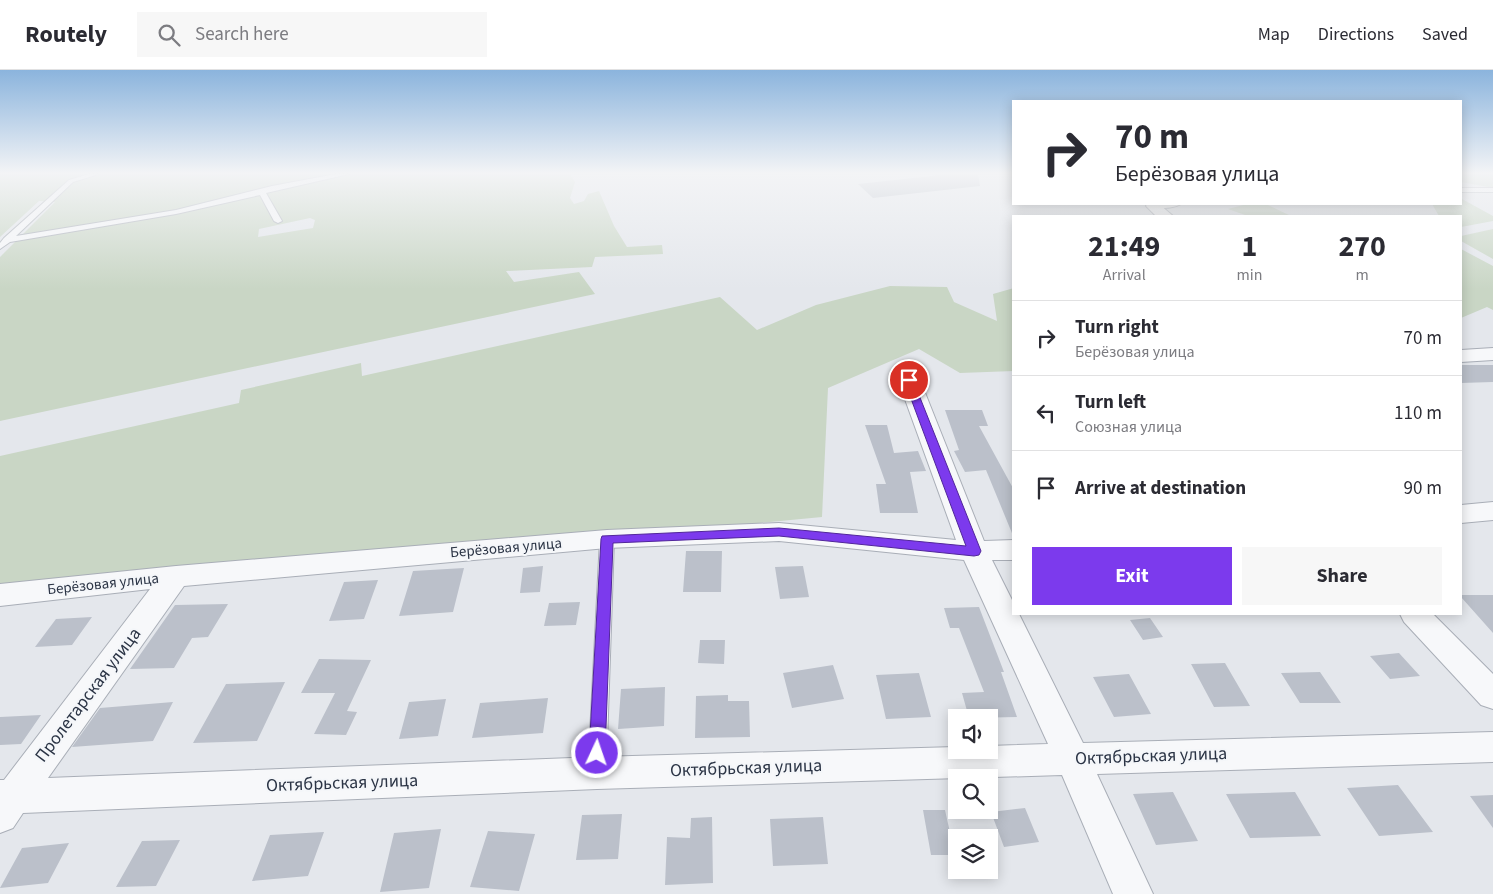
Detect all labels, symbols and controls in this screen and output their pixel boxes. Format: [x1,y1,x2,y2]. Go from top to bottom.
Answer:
search box [137,12,487,57]
text: Routely [25,17,107,52]
icon: search [155,21,183,49]
text: Search here [195,21,289,48]
text: Map [1258,22,1290,47]
text: Directions [1318,22,1394,47]
text: Saved [1422,22,1468,47]
text: 70 m [1115,112,1189,162]
icon: right [1032,120,1097,185]
text: Берёзовая улица [1115,158,1279,190]
text: 21:49 [1088,225,1160,268]
text: 1 [1241,225,1257,268]
text: 270 [1338,225,1386,268]
text: Arrival [1103,264,1146,286]
text: min [1236,264,1262,286]
text: m [1356,264,1369,286]
text: Turn right [1075,314,1159,341]
icon: right [1032,324,1060,352]
text: 70 m [1404,325,1442,352]
text: Берёзовая улица [1075,341,1195,363]
pin [888,359,930,401]
icon: arrive [895,366,923,394]
text: Turn left [1075,389,1146,416]
icon: left [1032,399,1060,427]
text: 110 m [1394,400,1442,427]
text: Союзная улица [1075,416,1182,438]
icon: arrive [1032,474,1060,502]
text: Arrive at destination [1075,475,1246,502]
text: 90 m [1404,475,1442,502]
street label: Берёзовая улица [449,533,563,563]
button: Exit [1032,547,1232,605]
button: Share [1242,547,1442,605]
street label: Берёзовая улица [46,568,160,600]
street label: Пролетарская улица [29,623,147,767]
map controls [948,709,998,879]
button: sound [948,709,998,759]
position arrow [570,726,622,778]
street label: Октябрьская улица [1075,741,1227,771]
street label: Октябрьская улица [670,753,822,783]
street label: Октябрьская улица [266,768,418,798]
button: search [948,769,998,819]
button: layers [948,829,998,879]

